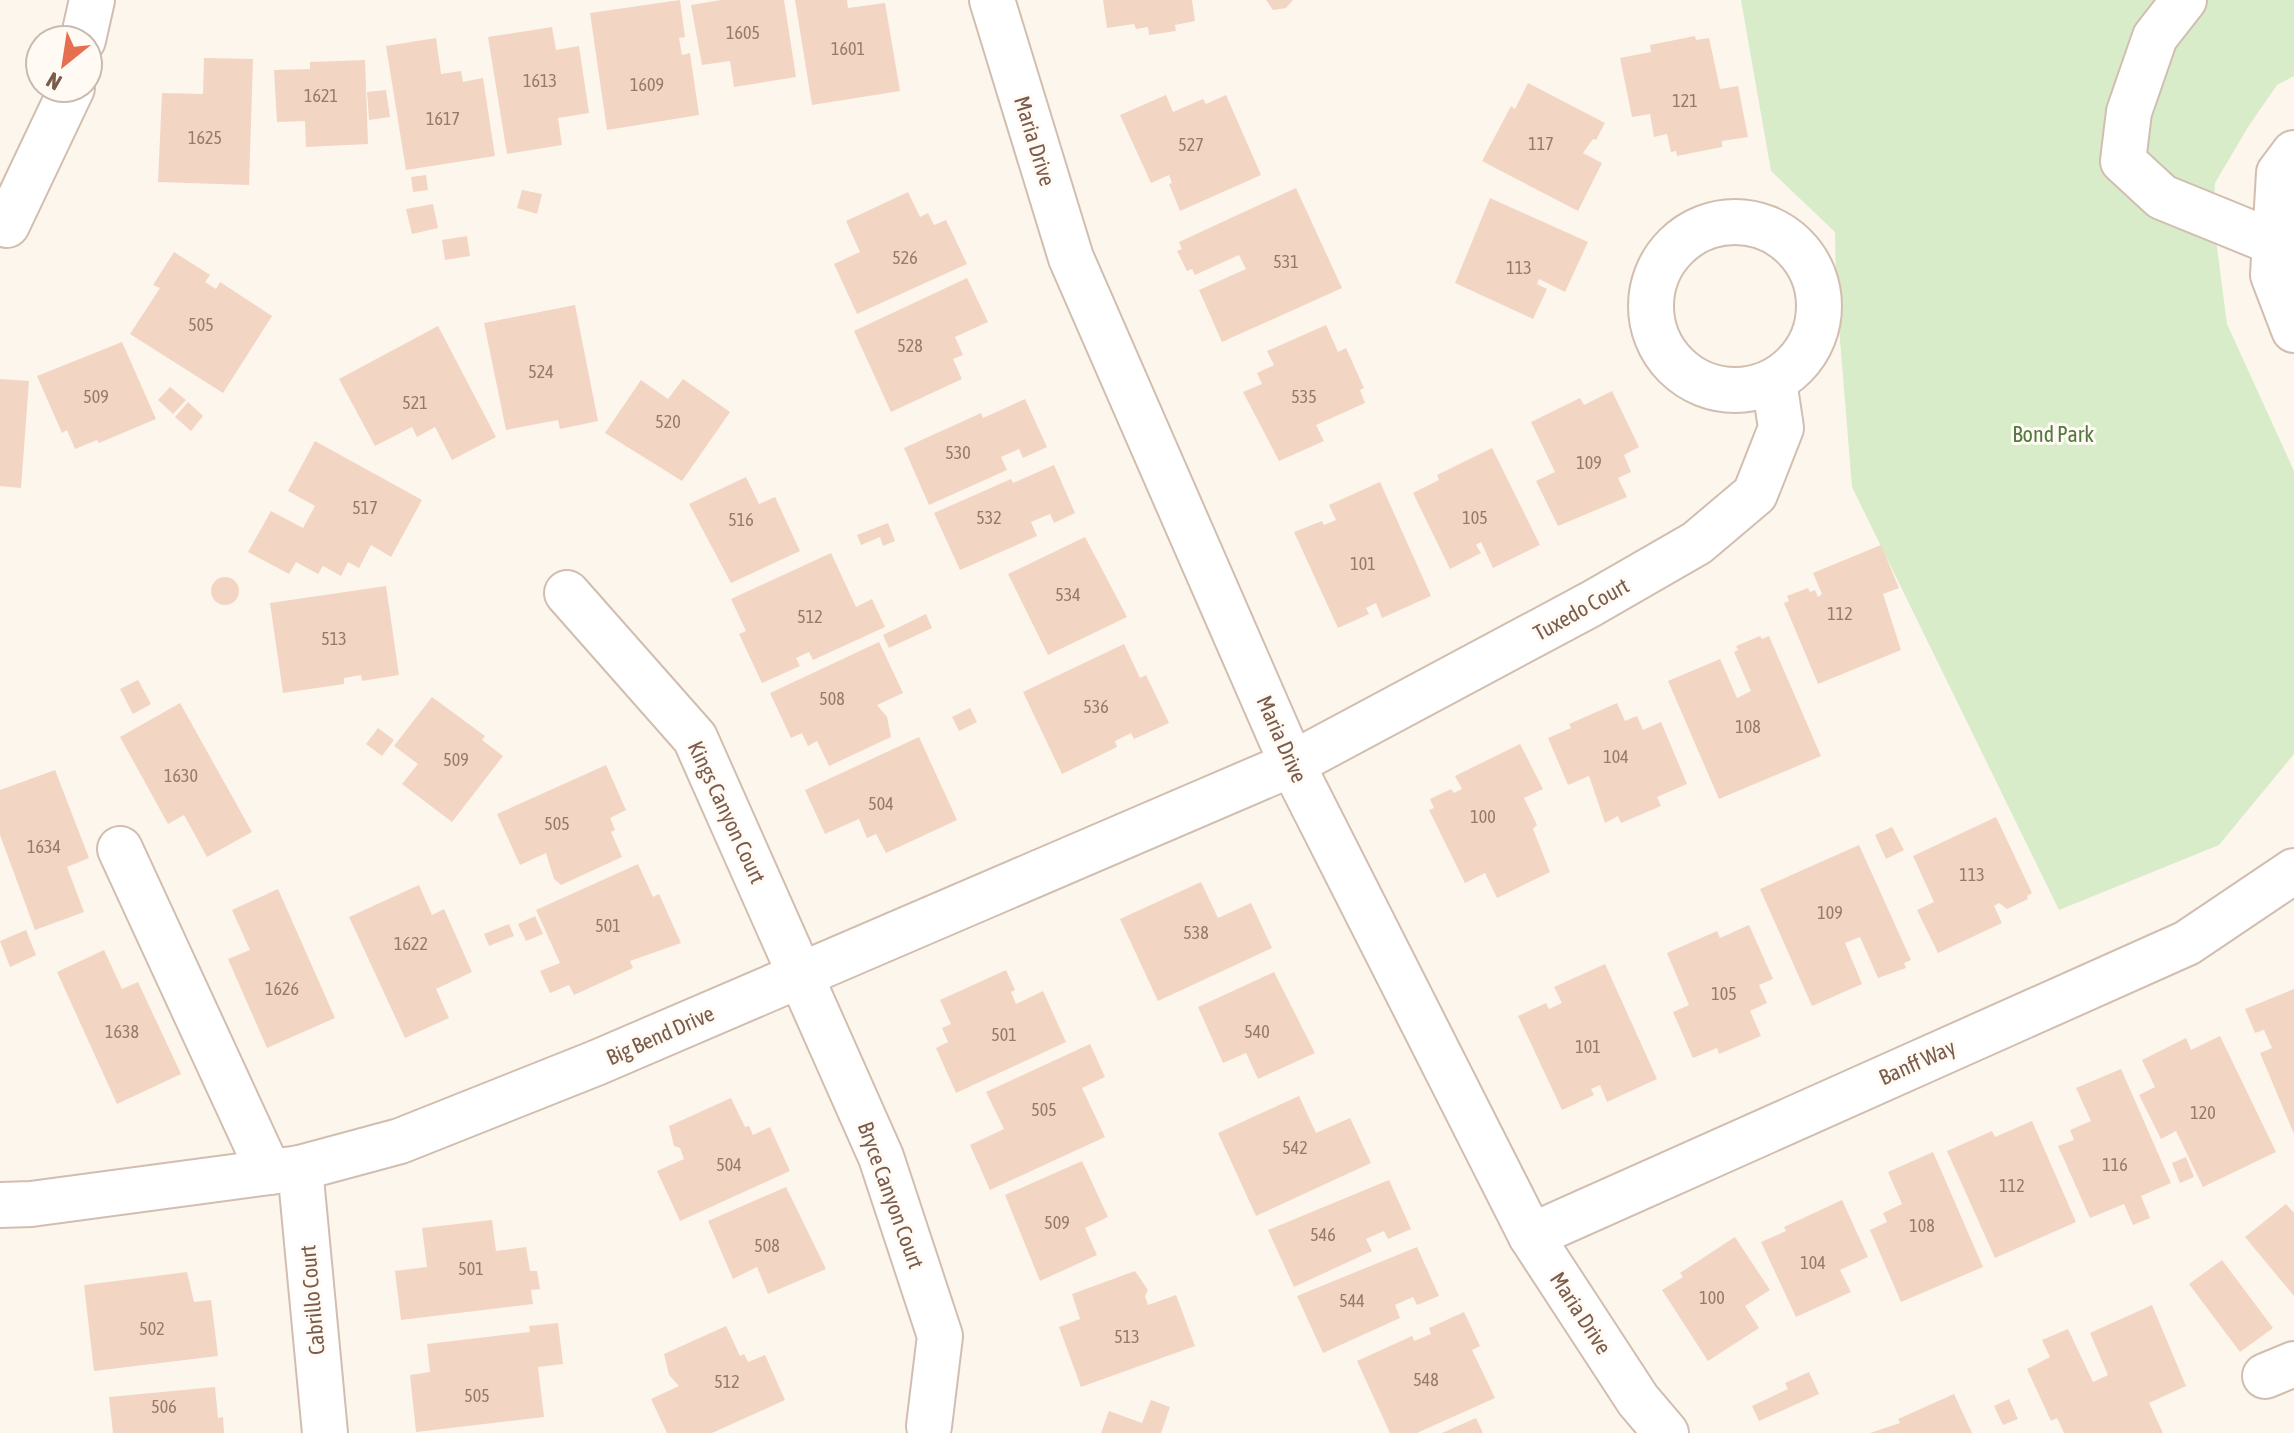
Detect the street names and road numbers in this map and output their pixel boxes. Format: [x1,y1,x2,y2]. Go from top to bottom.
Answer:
street label: Maria Drive [1009,93,1061,189]
street label: Tuxedo Court [1529,572,1633,646]
street label: Maria Drive [1251,691,1313,787]
street label: Kings Canyon Court [683,737,771,887]
street label: Big Bend Drive [602,1000,718,1070]
street label: Banff Way [1875,1034,1959,1090]
street label: Bryce Canyon Court [852,1118,930,1272]
street label: Cabrillo Court [294,1244,330,1356]
street label: Maria Drive [1545,1267,1617,1359]

